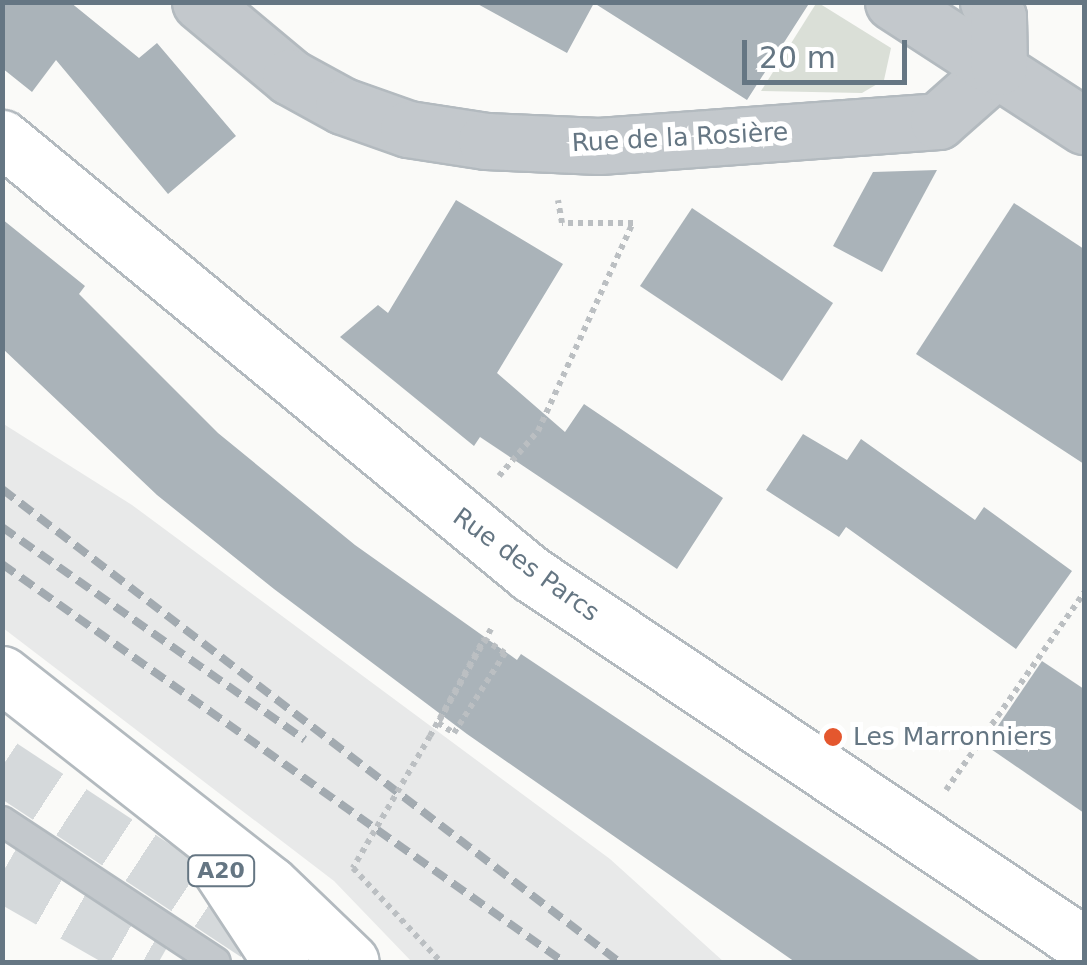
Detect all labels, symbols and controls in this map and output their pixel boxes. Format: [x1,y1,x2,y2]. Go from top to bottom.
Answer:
scale bar [747,20,912,82]
text: 20 m [759,40,836,75]
street label: Rue de la Rosière [571,117,789,159]
street label: Rue des Parcs [447,502,605,628]
place label: Les Marronniers [853,722,1052,752]
marker: Les Marronniers [822,726,844,748]
road number: A20 [186,854,256,888]

